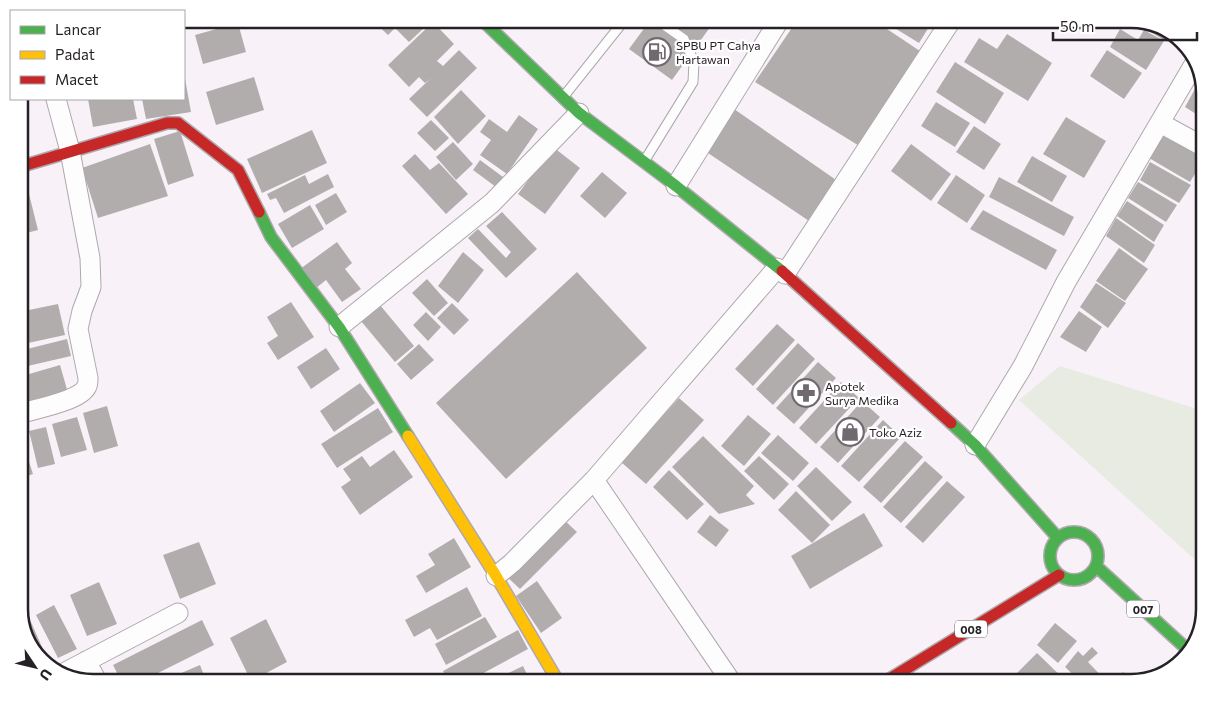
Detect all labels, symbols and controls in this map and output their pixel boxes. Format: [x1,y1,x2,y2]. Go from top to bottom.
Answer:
legend [10,10,185,100]
scale bar [1053,10,1197,42]
text: 50 m [1060,17,1094,35]
text: Lancar [55,20,101,38]
fuel station icon: SPBU PT Cahya Hartawan [642,37,672,67]
place label: SPBU PT Cahya Hartawan [676,38,761,66]
text: Padat [55,45,95,63]
text: Macet [55,70,98,88]
pharmacy icon: Apotek Surya Medika [791,378,821,408]
place label: Apotek Surya Medika [825,379,899,407]
shop icon: Toko Aziz [835,417,865,447]
place label: Toko Aziz [869,425,922,439]
road number: 007 [1127,600,1159,618]
road number: 008 [955,620,987,638]
north arrow [10,642,60,692]
text: U [36,666,56,684]

